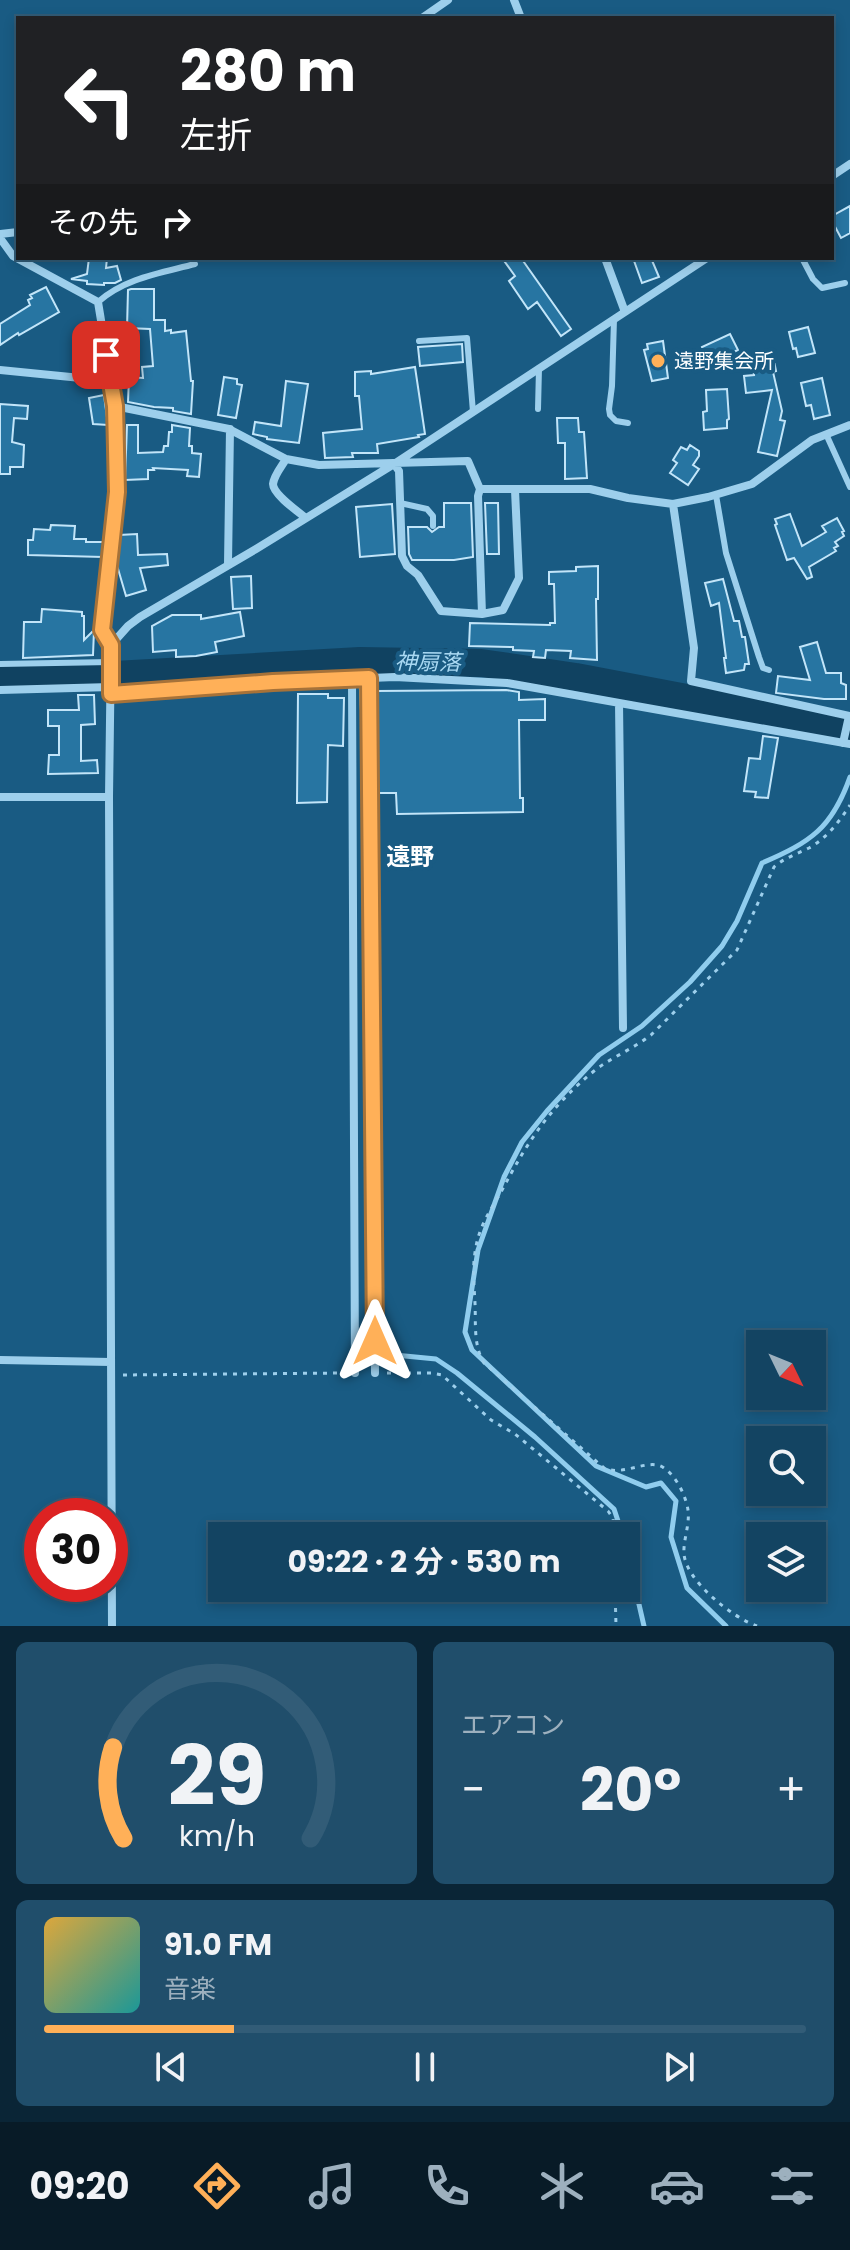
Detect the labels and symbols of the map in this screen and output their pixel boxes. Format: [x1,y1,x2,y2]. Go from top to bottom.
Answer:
pin [72,321,140,389]
place label: 遠野集会所 [674,347,774,375]
marker: 遠野集会所 [649,352,667,370]
water label: 神扇落 [395,646,464,678]
district label: 遠野 [386,840,434,873]
position arrow [333,1299,417,1383]
north arrow [746,1330,826,1410]
speed limit sign: 30 [24,1498,128,1602]

